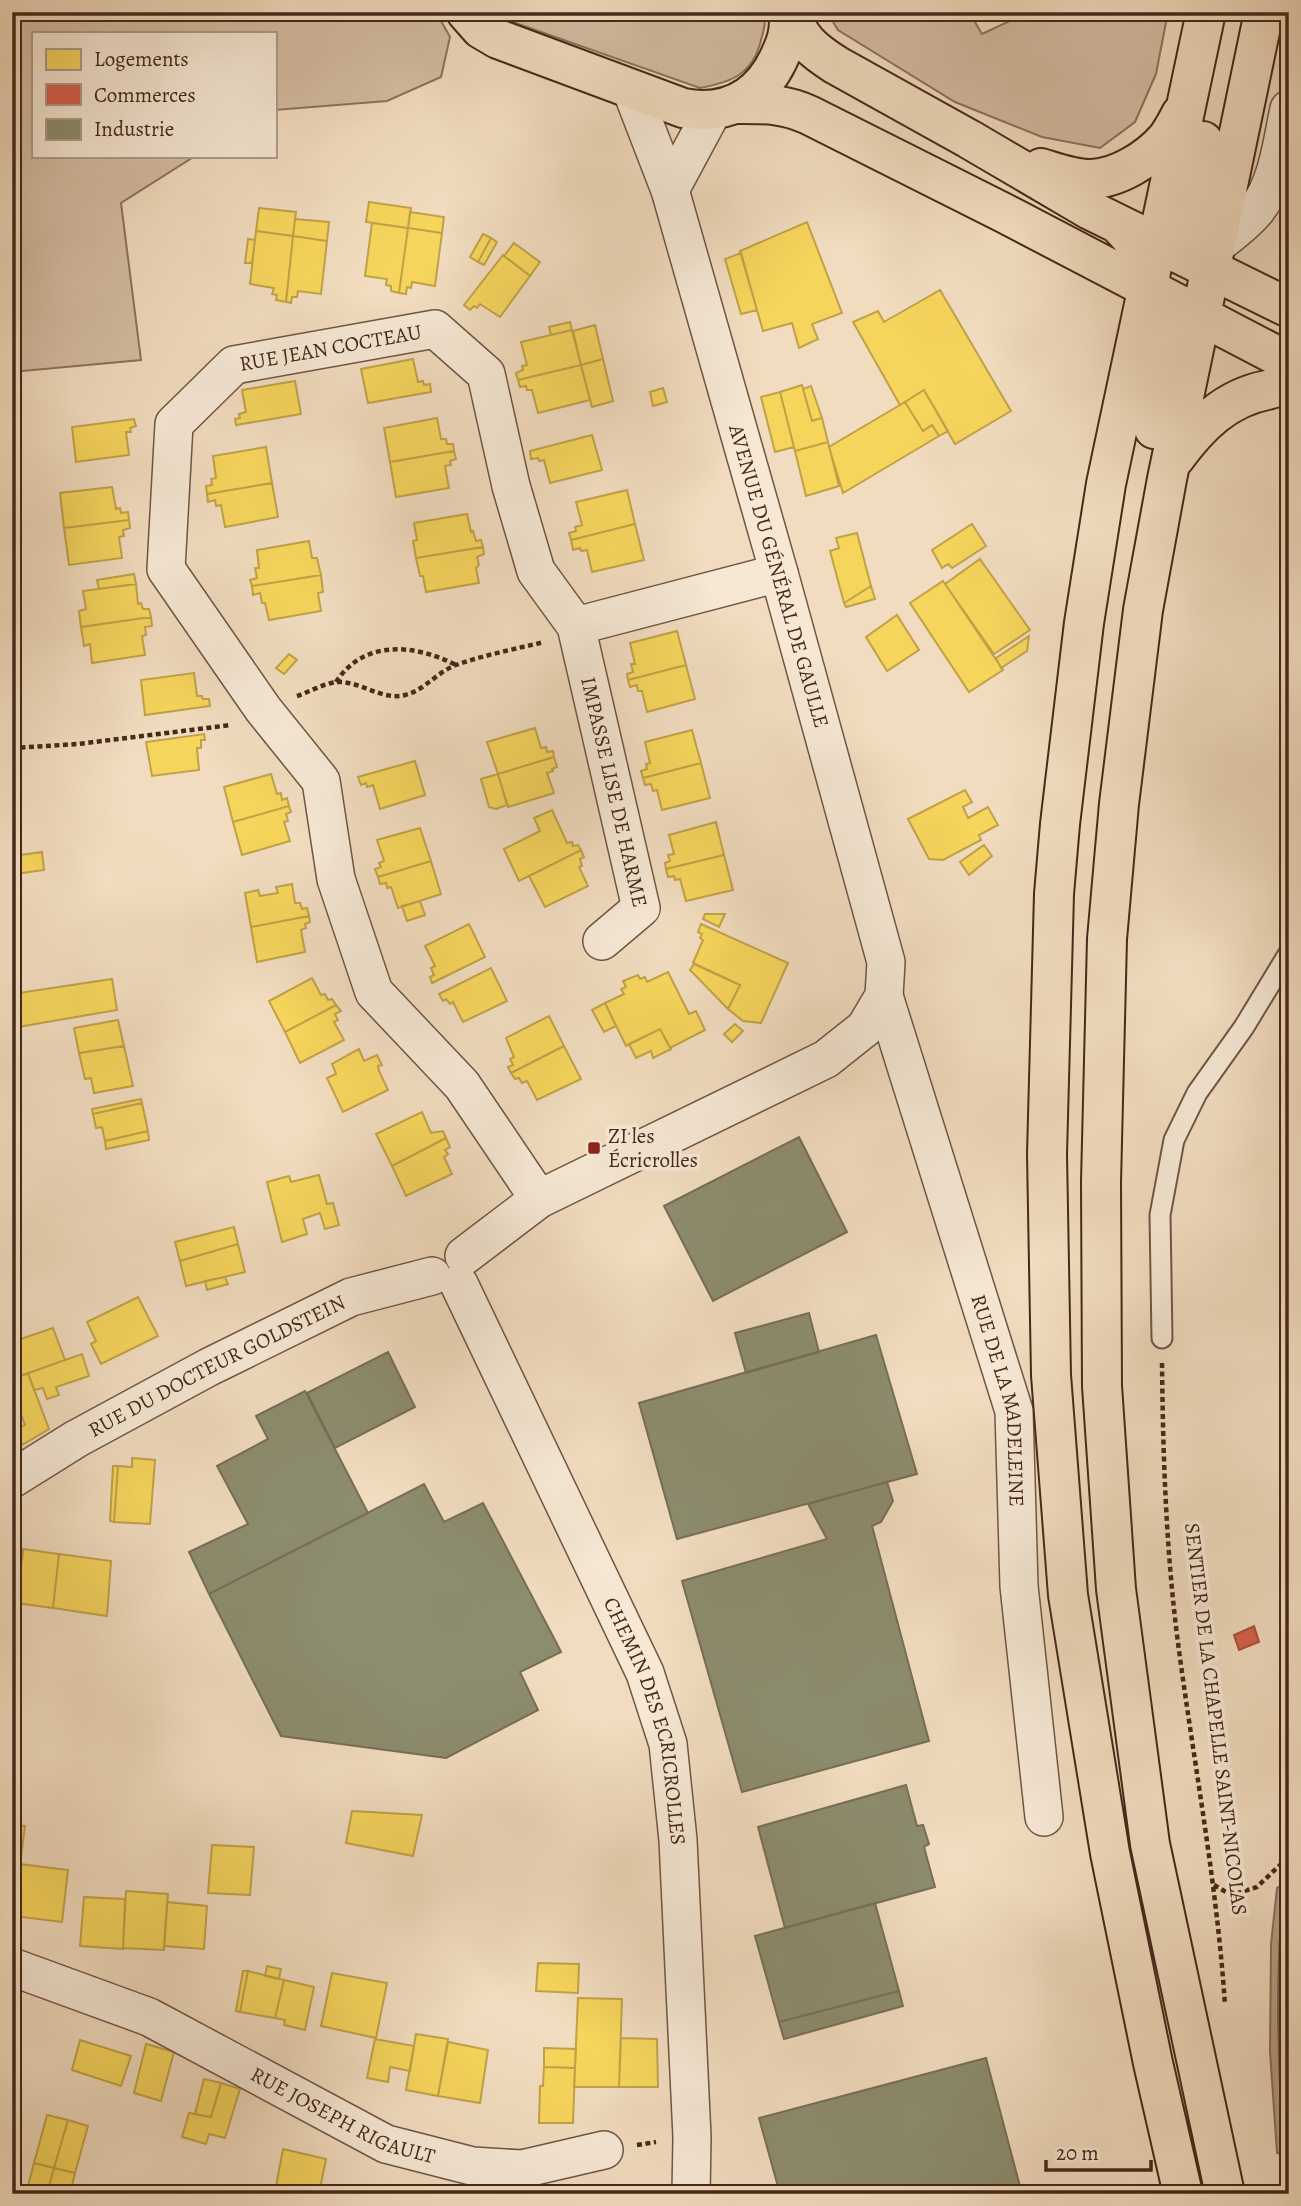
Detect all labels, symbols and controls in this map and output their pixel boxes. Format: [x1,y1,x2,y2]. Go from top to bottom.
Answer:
legend [32,32,276,158]
text: Logements [94,45,189,73]
text: Commerces [94,81,196,109]
text: Industrie [94,115,174,143]
street label: RUE JEAN COCTEAU [237,318,424,378]
street label: AVENUE DU GÉNÉRAL DE GAULLE [722,420,836,731]
street label: IMPASSE LISE DE HARME [574,674,654,910]
place label: ZI les Écricrolles [608,1122,698,1174]
marker: ZI les Écricrolles [586,1140,602,1156]
street label: RUE DU DOCTEUR GOLDSTEIN [83,1288,350,1444]
street label: RUE DE LA MADELEINE [964,1291,1031,1507]
street label: SENTIER DE LA CHAPELLE SAINT-NICOLAS [1178,1521,1254,1917]
street label: CHEMIN DES ECRICROLLES [597,1593,692,1846]
street label: RUE JOSEPH RIGAULT [246,2060,439,2170]
scale bar [1046,2129,1150,2173]
text: 20 m [1056,2139,1099,2167]

